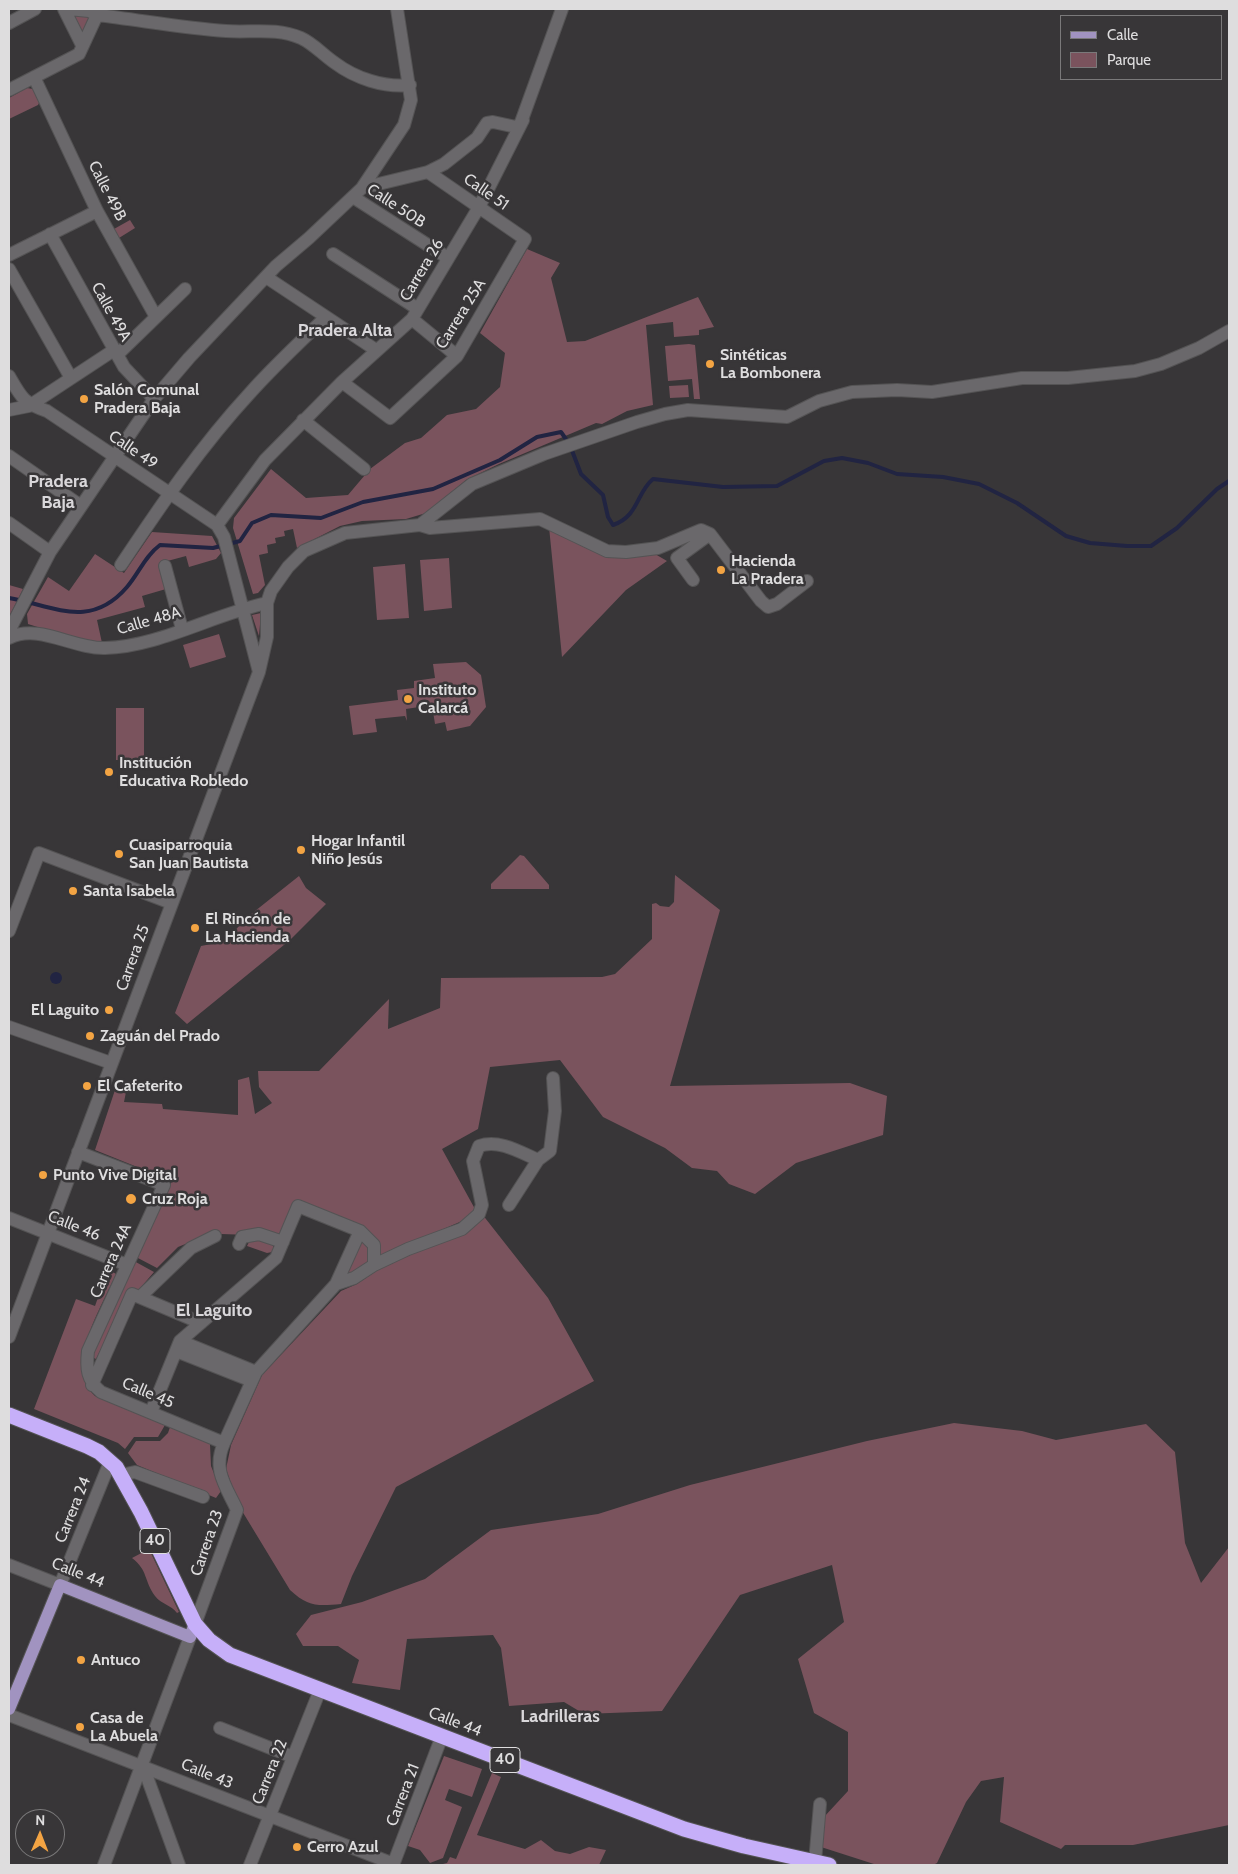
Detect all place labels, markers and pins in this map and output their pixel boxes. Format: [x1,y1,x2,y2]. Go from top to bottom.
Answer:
place label: Sintéticas La Bombonera [720,345,821,383]
marker: Sintéticas La Bombonera [704,358,716,370]
place label: Salón Comunal Pradera Baja [94,380,199,418]
marker: Salón Comunal Pradera Baja [78,393,90,405]
place label: Hacienda La Pradera [731,551,804,589]
marker: Hacienda La Pradera [715,564,727,576]
place label: Instituto Calarcá [418,680,476,718]
marker: Instituto Calarcá [402,693,414,705]
place label: Institución Educativa Robledo [119,753,248,791]
marker: Institución Educativa Robledo [103,766,115,778]
place label: Hogar Infantil Niño Jesús [311,831,405,869]
place label: Cuasiparroquia San Juan Bautista [129,835,249,873]
marker: Hogar Infantil Niño Jesús [295,844,307,856]
marker: Cuasiparroquia San Juan Bautista [113,848,125,860]
place label: Santa Isabela [83,881,175,901]
marker: Santa Isabela [67,885,79,897]
place label: El Rincón de La Hacienda [205,909,291,947]
marker: El Rincón de La Hacienda [189,922,201,934]
place label: El Laguito [31,1000,99,1020]
marker: El Laguito [103,1004,115,1016]
place label: Zaguán del Prado [100,1026,220,1046]
marker: Zaguán del Prado [84,1030,96,1042]
place label: El Cafeterito [97,1076,183,1096]
marker: El Cafeterito [81,1080,93,1092]
place label: Punto Vive Digital [53,1165,177,1185]
marker: Punto Vive Digital [37,1169,49,1181]
place label: Cruz Roja [142,1189,208,1209]
marker: Cruz Roja [124,1192,138,1206]
place label: Antuco [91,1650,140,1670]
marker: Antuco [75,1654,87,1666]
place label: Casa de La Abuela [90,1708,158,1746]
marker: Casa de La Abuela [74,1721,86,1733]
place label: Cerro Azul [307,1837,379,1857]
marker: Cerro Azul [291,1841,303,1853]

